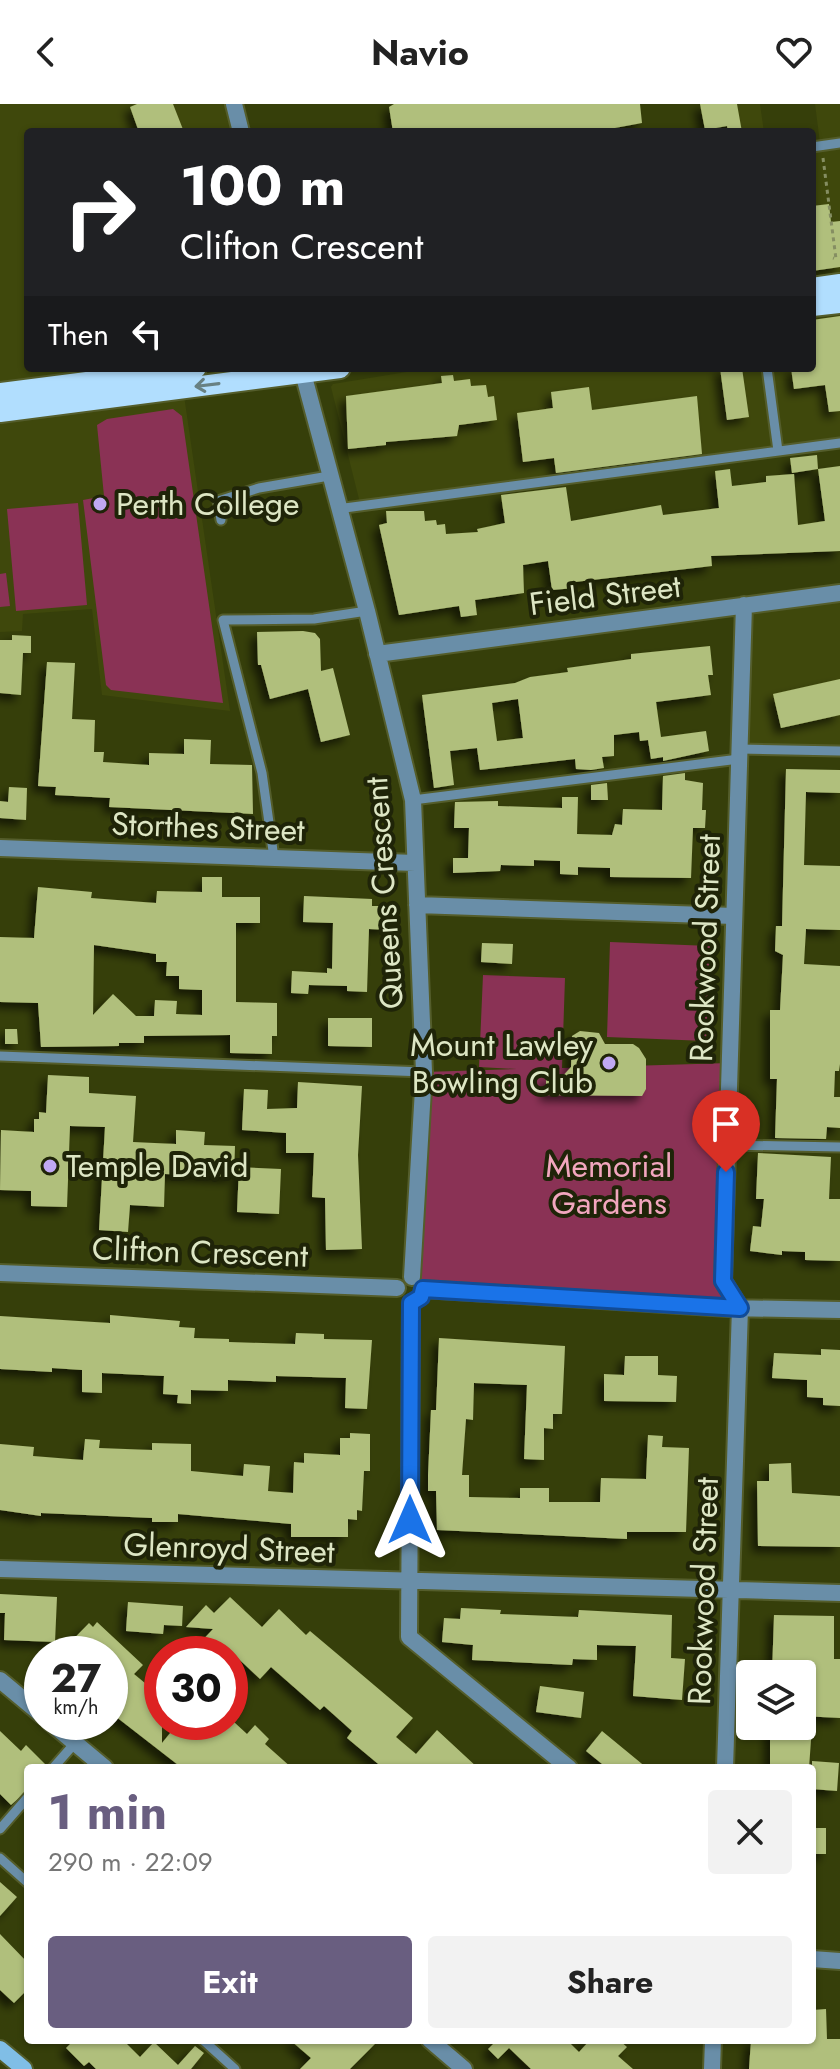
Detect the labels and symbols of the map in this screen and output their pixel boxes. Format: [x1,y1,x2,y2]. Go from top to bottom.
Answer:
one-way arrow [195,378,220,393]
place label: Perth College [116,481,299,527]
marker: Perth College [91,495,109,513]
street label: Field Street [527,563,684,627]
street label: Queens Crescent [353,775,415,1011]
street label: Storthes Street [111,801,306,853]
street label: Rookwood Street [678,833,732,1063]
place label: Mount Lawley Bowling Club [410,1022,594,1105]
marker: Mount Lawley Bowling Club [600,1054,618,1072]
pin [692,1090,760,1172]
place label: Temple David [66,1143,248,1189]
park label: Memorial Gardens [546,1143,672,1226]
marker: Temple David [41,1157,59,1175]
street label: Clifton Crescent [91,1225,309,1279]
street label: Rookwood Street [676,1476,730,1706]
position arrow [368,1478,452,1562]
street label: Glenroyd Street [123,1521,336,1575]
speed limit sign: 30 [144,1636,248,1740]

